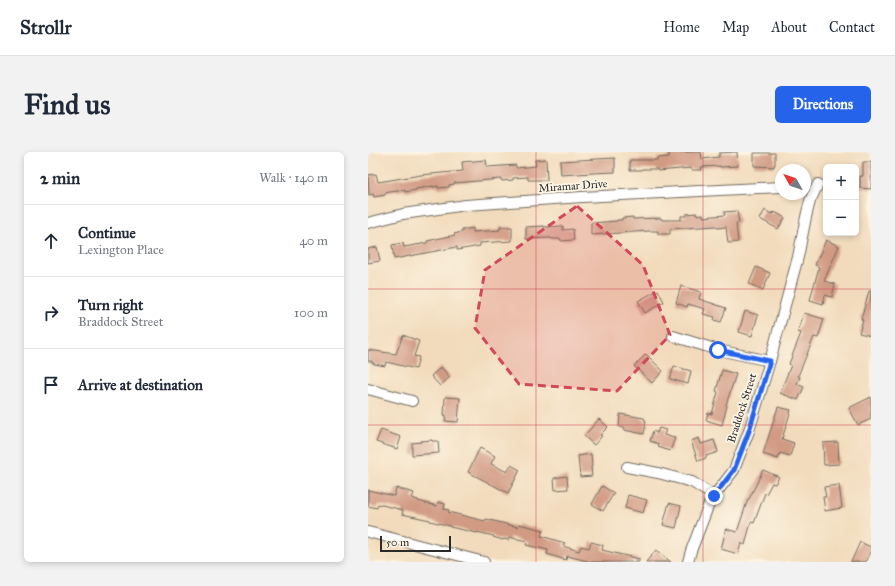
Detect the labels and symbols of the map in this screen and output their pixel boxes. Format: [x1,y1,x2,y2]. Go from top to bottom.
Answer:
north arrow [775,164,811,200]
street label: Miramar Drive [538,177,608,195]
route start [709,341,727,359]
street label: Braddock Street [725,372,759,444]
route end [705,487,723,505]
scale bar [380,534,451,553]

